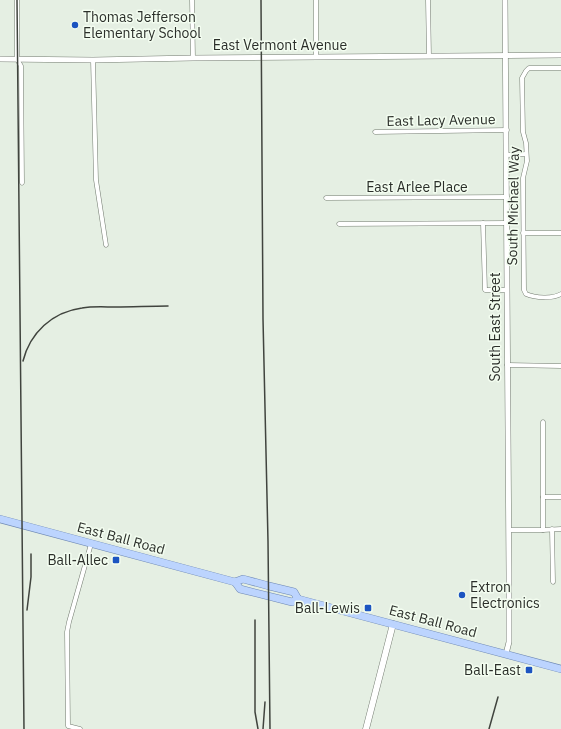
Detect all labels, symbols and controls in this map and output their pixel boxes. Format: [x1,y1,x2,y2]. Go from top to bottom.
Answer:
place label: Thomas Jefferson Elementary School [83,8,201,42]
marker: Thomas Jefferson Elementary School [70,20,80,30]
street label: East Vermont Avenue [213,36,348,54]
street label: East Lacy Avenue [386,110,496,130]
street label: South Michael Way [503,146,523,266]
street label: East Arlee Place [366,178,468,196]
street label: South East Street [486,272,504,382]
street label: East Ball Road [75,518,167,558]
place label: Ball-Allec [47,551,108,569]
marker: Ball-Allec [111,555,121,565]
place label: Extron Electronics [470,578,540,612]
marker: Extron Electronics [457,590,467,600]
place label: Ball-Lewis [295,599,360,617]
street label: East Ball Road [387,601,479,641]
marker: Ball-Lewis [363,603,373,613]
place label: Ball-East [464,661,521,679]
marker: Ball-East [524,665,534,675]

